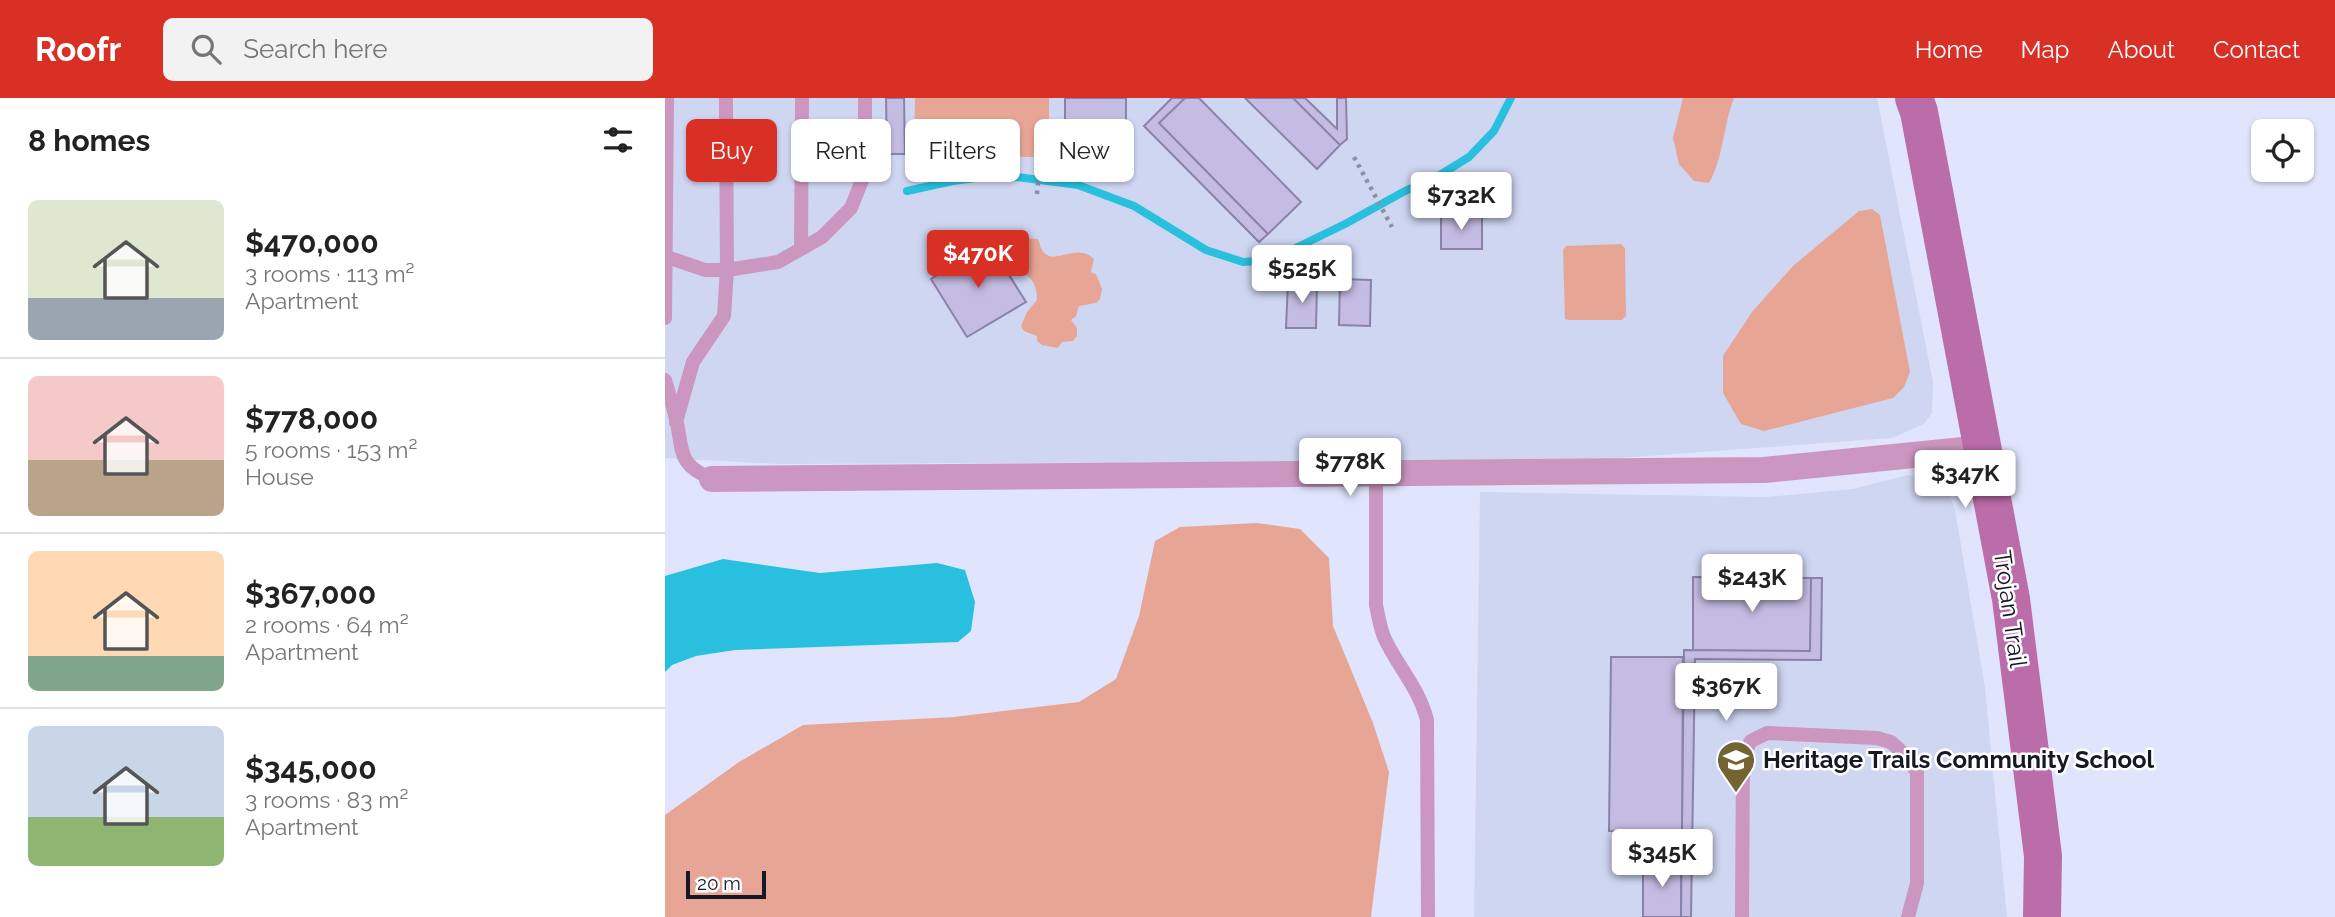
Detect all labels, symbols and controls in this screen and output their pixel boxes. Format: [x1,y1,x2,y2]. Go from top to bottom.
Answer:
search box [163,18,653,81]
text: Roofr [35,30,121,69]
icon: search [187,30,225,68]
text: Search here [243,34,388,64]
text: Home [1915,35,1983,64]
text: Map [2021,35,2069,64]
text: About [2107,35,2175,64]
text: Contact [2213,35,2300,64]
chip: Buy [686,119,777,182]
chip: Rent [791,119,891,182]
chip: Filters [905,119,1020,182]
chip: New [1034,119,1134,182]
map controls [2251,119,2314,182]
button: locate [2251,119,2314,182]
icon: filters [599,121,637,159]
text: 8 homes [28,123,150,158]
pin: $732K [1412,172,1510,232]
text: $732K [1427,181,1495,208]
text: $470,000 [245,225,379,260]
icon: home [84,228,168,312]
pin: $470K [929,230,1027,290]
text: $470K [943,239,1013,266]
pin: $525K [1253,246,1351,305]
text: $525K [1268,254,1336,281]
text: 3 rooms · 113 m² [245,260,414,287]
text: Apartment [245,287,359,314]
text: $778,000 [245,401,378,436]
icon: home [84,404,168,488]
text: 5 rooms · 153 m² [245,436,417,463]
pin: $778K [1301,438,1399,498]
text: $778K [1315,447,1385,474]
pin: $347K [1916,450,2014,510]
text: $347K [1931,459,1999,486]
text: House [245,463,314,490]
street label: Trojan Trail [1988,548,2033,670]
pin: $243K [1703,554,1801,614]
text: $243K [1718,563,1786,590]
text: $367,000 [245,576,376,611]
icon: home [84,579,168,663]
text: 2 rooms · 64 m² [245,611,409,638]
text: Apartment [245,638,359,665]
pin: $367K [1677,664,1775,723]
text: $367K [1691,672,1761,699]
school or university icon: Heritage Trails Community School [1715,739,1757,794]
place label: Heritage Trails Community School [1763,745,2155,774]
text: $345,000 [245,751,377,786]
icon: home [84,754,168,838]
text: 3 rooms · 83 m² [245,786,408,813]
text: Apartment [245,813,359,840]
pin: $345K [1613,830,1711,889]
text: $345K [1628,838,1696,865]
scale bar [686,868,767,900]
text: 20 m [697,872,741,894]

